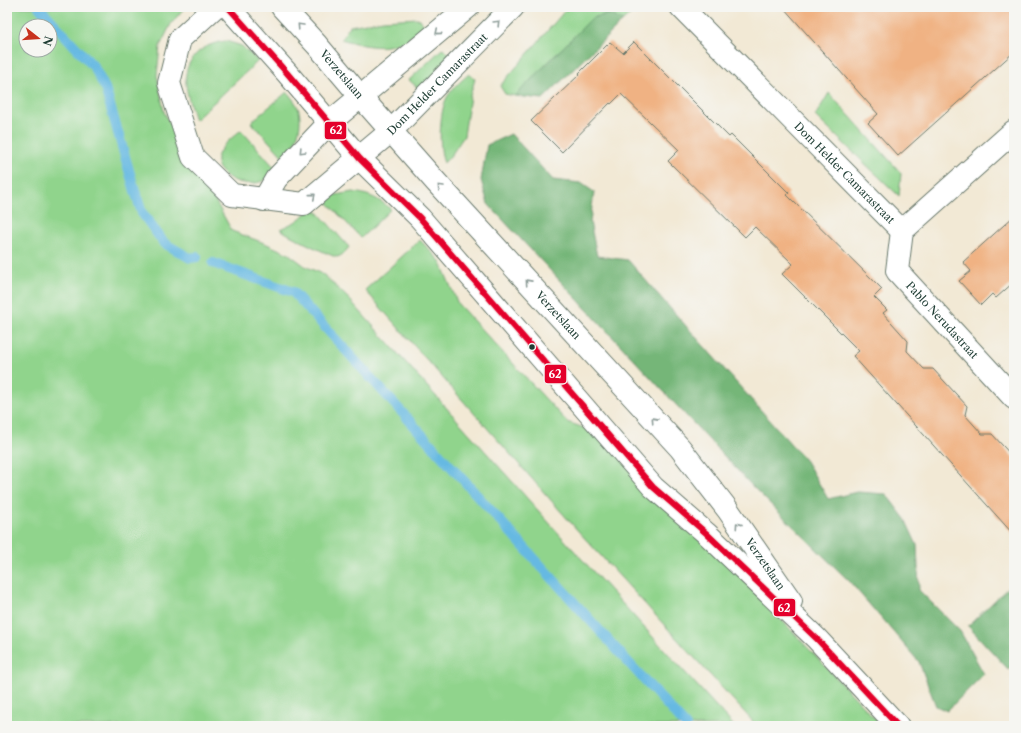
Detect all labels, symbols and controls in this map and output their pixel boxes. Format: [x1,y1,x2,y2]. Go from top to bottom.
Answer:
north arrow [18,18,58,58]
one-way arrow [492,20,500,28]
one-way arrow [297,23,304,31]
one-way arrow [436,27,443,34]
street label: Dom Helder Camarastraat [384,30,490,138]
text: N [39,34,56,48]
street label: Verzetslaan [316,46,367,102]
street label: Dom Helder Camarastraat [791,119,898,227]
line badge: 62 [324,121,347,140]
text: 62 [329,123,343,137]
one-way arrow [300,146,307,154]
one-way arrow [438,184,445,191]
one-way arrow [309,194,316,201]
street label: Pablo Nerudastraat [903,278,981,362]
one-way arrow [526,280,533,287]
street label: Verzetslaan [532,288,584,342]
unlabelled marker [527,342,537,352]
line badge: 62 [544,364,567,384]
text: 62 [548,367,562,381]
one-way arrow [651,417,658,424]
one-way arrow [735,522,743,529]
street label: Verzetslaan [742,534,788,593]
line badge: 62 [773,598,796,617]
text: 62 [777,601,791,615]

